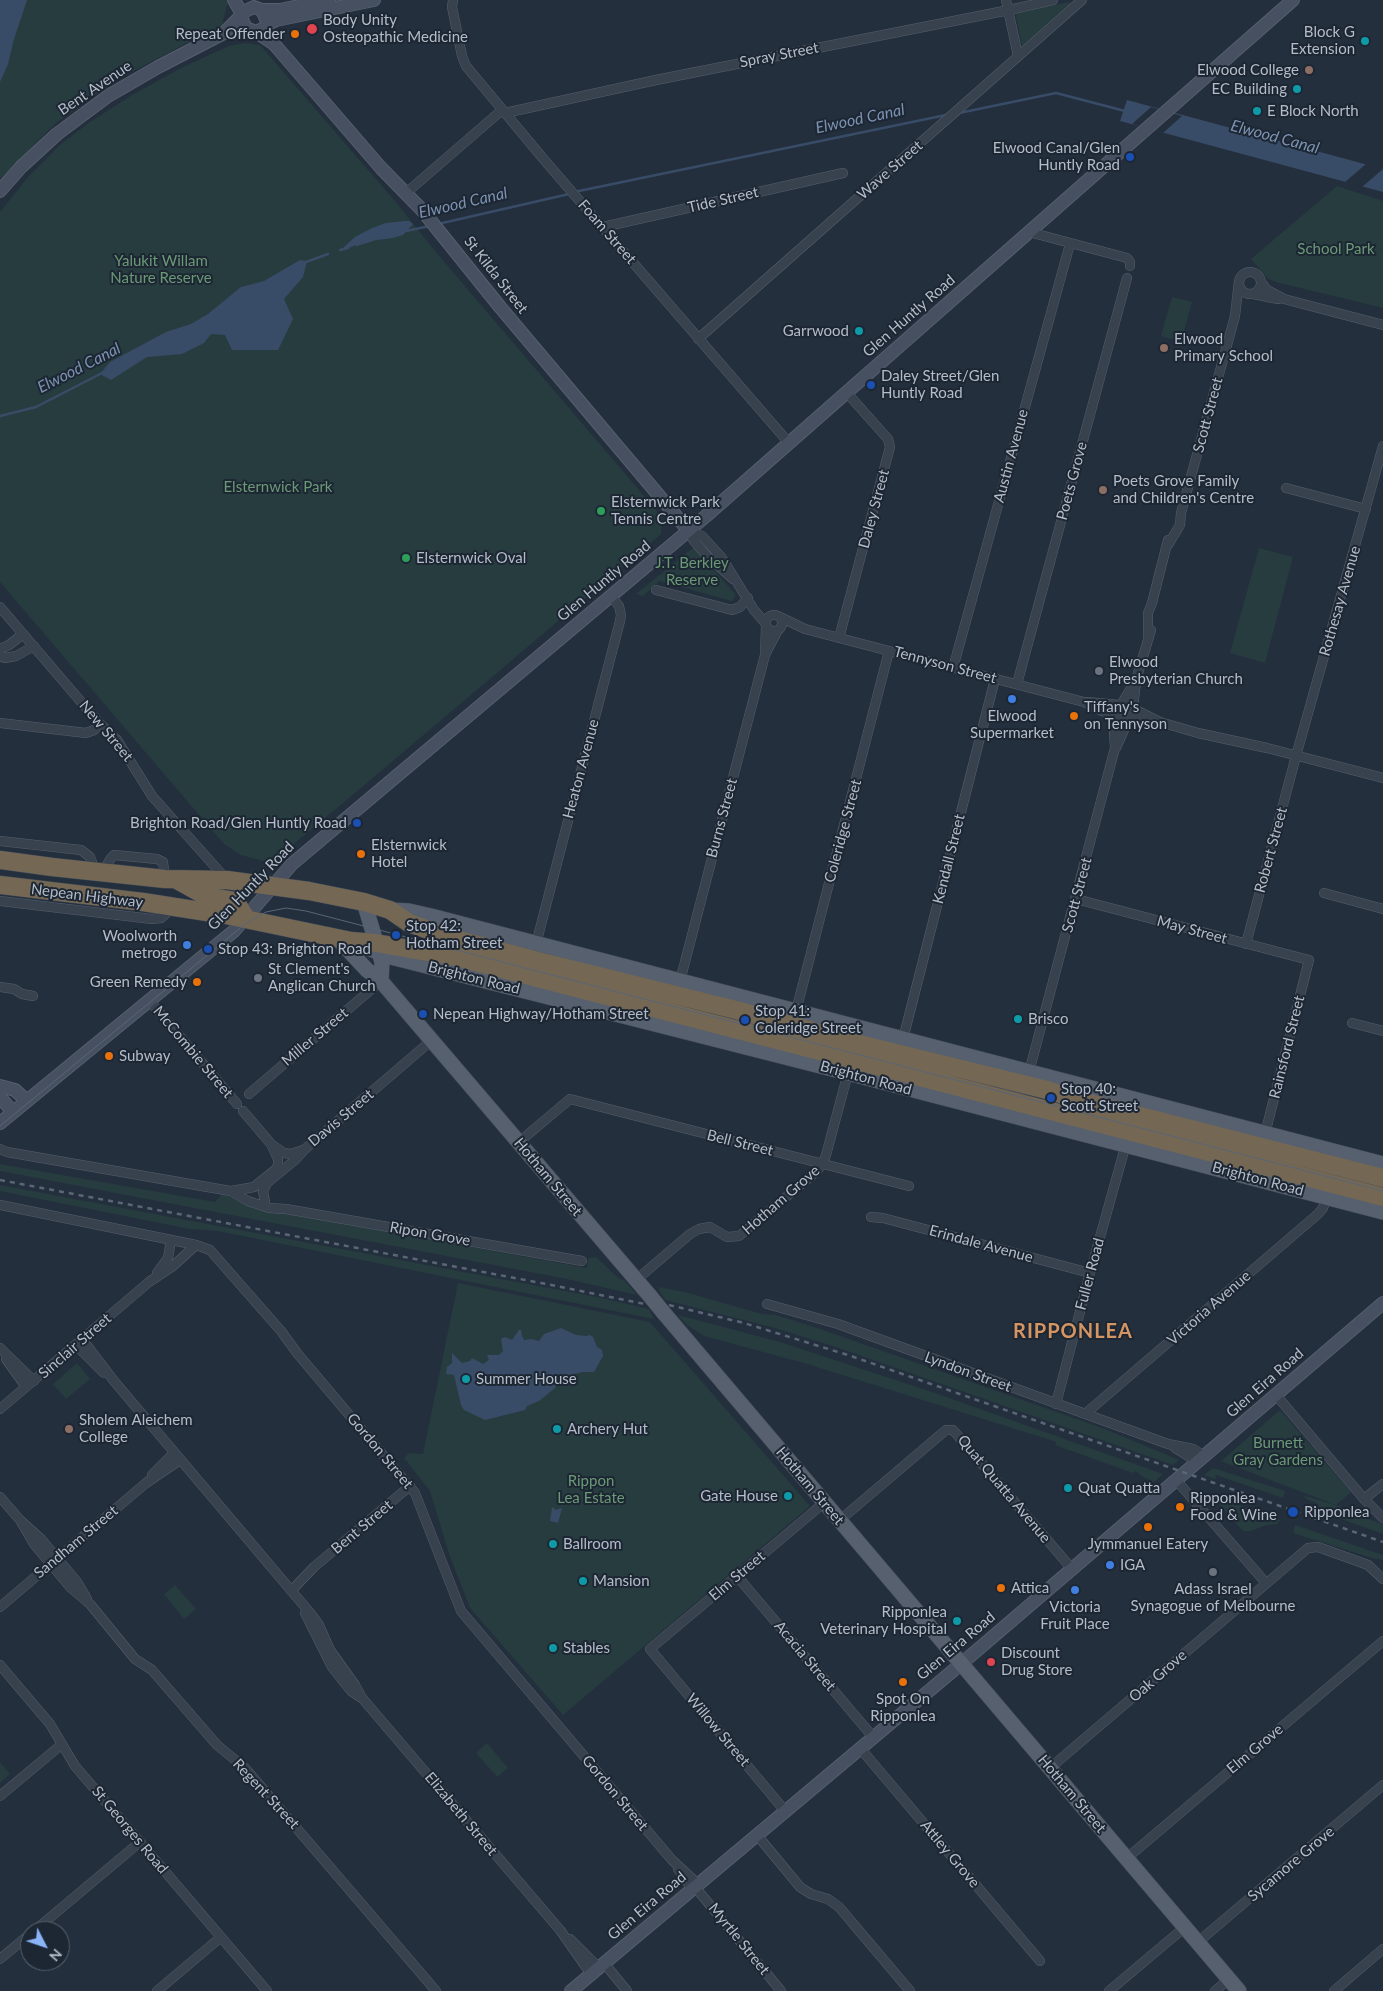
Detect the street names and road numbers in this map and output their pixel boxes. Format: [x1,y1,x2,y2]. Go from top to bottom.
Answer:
street label: Spray Street [738,39,820,71]
street label: Bent Avenue [55,57,135,119]
street label: Wave Street [854,137,926,203]
street label: Tide Street [686,183,760,217]
street label: Foam Street [574,196,640,268]
street label: St Kilda Street [460,233,532,317]
street label: Glen Huntly Road [859,271,959,361]
street label: Scott Street [1189,375,1227,455]
street label: Austin Avenue [990,407,1032,505]
street label: Poets Grove [1053,440,1091,522]
street label: Daley Street [855,468,893,550]
street label: Glen Huntly Road [554,537,654,625]
street label: Rothesay Avenue [1316,544,1364,658]
street label: Tennyson Street [892,643,998,687]
street label: New Street [75,697,137,765]
street label: Heaton Avenue [559,717,603,821]
street label: Burns Street [703,776,741,860]
street label: Coleridge Street [821,777,865,885]
street label: Robert Street [1251,805,1291,895]
street label: Kendall Street [929,812,969,906]
street label: Glen Huntly Road [204,838,298,934]
street label: Scott Street [1058,855,1096,935]
street label: Nepean Highway [30,880,144,912]
street label: May Street [1155,912,1229,948]
street label: Brighton Road [426,958,522,998]
street label: Rainsford Street [1265,994,1309,1100]
street label: McCombie Street [149,1002,237,1102]
street label: Miller Street [278,1004,352,1070]
street label: Brighton Road [818,1057,914,1099]
street label: Davis Street [305,1085,377,1151]
street label: Bell Street [705,1126,775,1160]
street label: Hotham Street [510,1134,586,1220]
street label: Brighton Road [1210,1158,1306,1200]
street label: Hotham Grove [739,1161,823,1239]
street label: Ripon Grove [388,1218,472,1250]
street label: Erindale Avenue [927,1221,1035,1267]
street label: Fuller Road [1072,1236,1108,1312]
street label: Victoria Avenue [1164,1267,1254,1349]
street label: Sinclair Street [35,1309,115,1383]
street label: Glen Eira Road [1223,1344,1307,1422]
street label: Lyndon Street [922,1348,1014,1396]
street label: Gordon Street [343,1410,417,1492]
street label: Quat Quatta Avenue [954,1431,1054,1547]
street label: Hotham Street [772,1443,848,1529]
street label: Bent Street [328,1496,396,1558]
street label: Sandham Street [30,1502,122,1582]
street label: Elm Street [705,1547,769,1605]
street label: Glen Eira Road [913,1608,999,1684]
street label: Acacia Street [770,1617,840,1695]
street label: Oak Grove [1126,1646,1190,1706]
street label: Willow Street [682,1690,754,1770]
street label: Elm Grove [1223,1720,1287,1778]
street label: Hotham Street [1034,1751,1110,1837]
street label: Gordon Street [578,1752,652,1834]
street label: Regent Street [229,1755,303,1833]
street label: Elizabeth Street [421,1769,501,1859]
street label: St Georges Road [88,1783,172,1877]
street label: Attley Grove [917,1817,983,1891]
street label: Sycamore Grove [1244,1823,1338,1905]
street label: Glen Eira Road [604,1868,690,1944]
street label: Myrtle Street [705,1899,773,1979]

